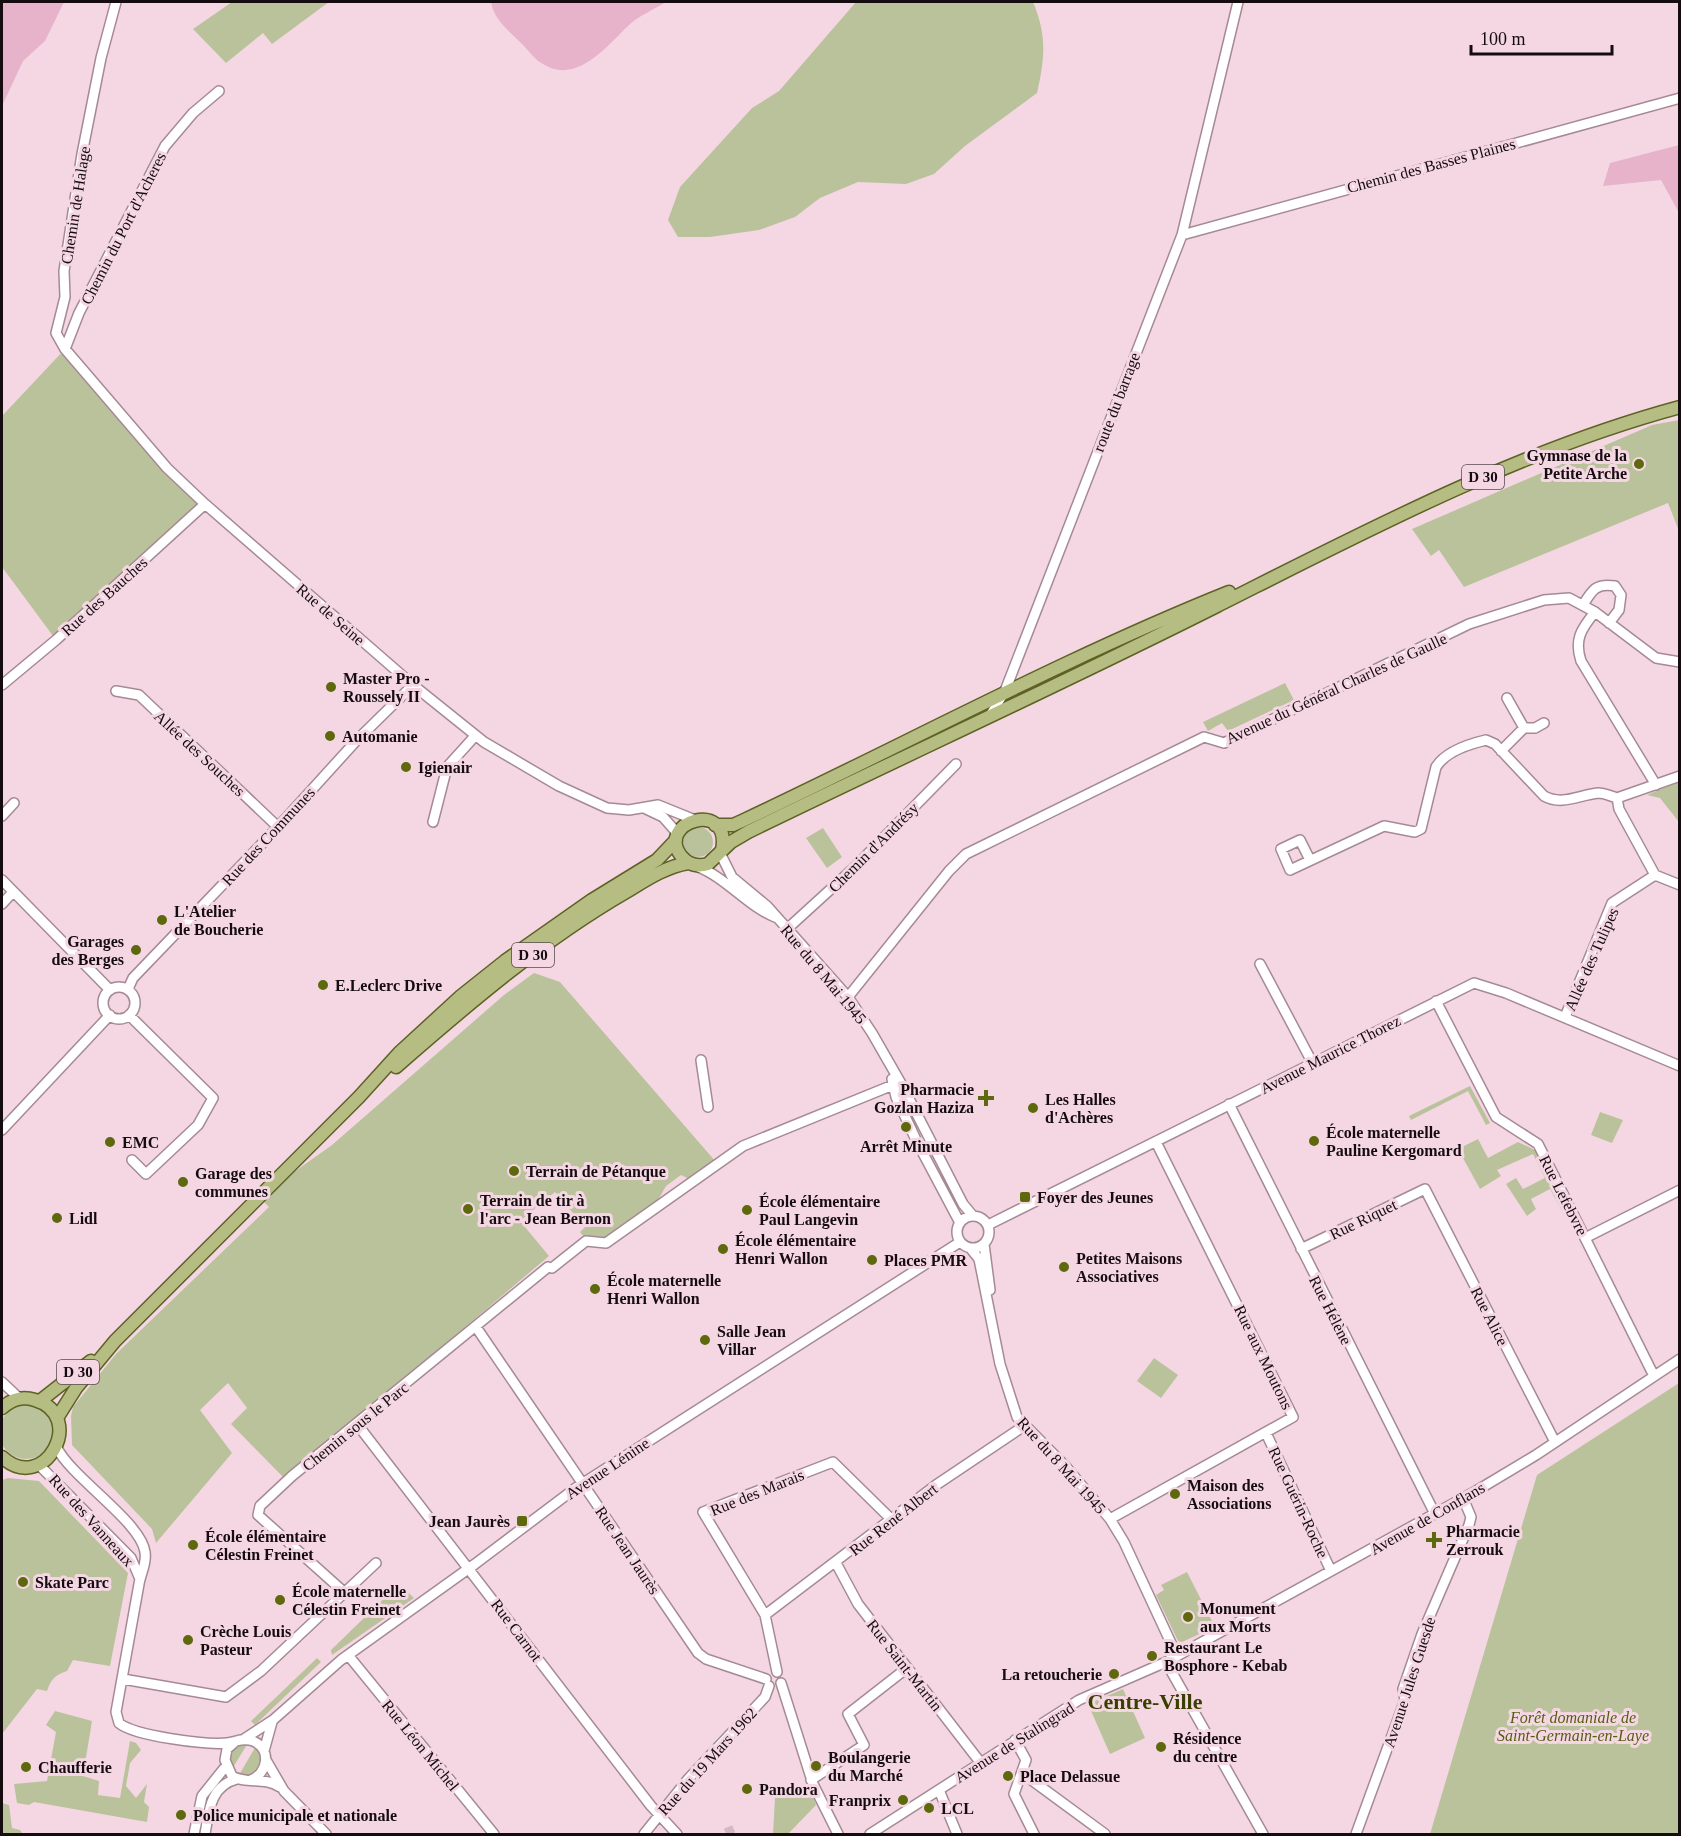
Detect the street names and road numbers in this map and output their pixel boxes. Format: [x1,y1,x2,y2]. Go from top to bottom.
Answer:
street label: Chemin des Basses Plaines [1345,135,1517,196]
street label: Chemin de Halage [58,145,94,265]
street label: Chemin du Port d'Acheres [78,149,169,307]
street label: route du barrage [1090,350,1144,455]
road number: D 30 [1462,465,1504,489]
street label: Rue des Bauches [58,553,151,639]
street label: Rue de Seine [293,580,368,648]
street label: Avenue du Général Charles de Gaulle [1223,630,1449,747]
street label: Allée des Souches [151,707,248,800]
street label: Rue des Communes [219,784,318,889]
street label: Chemin d'Andrésy [825,799,922,896]
street label: Allée des Tulipes [1561,905,1623,1014]
street label: Rue du 8 Mai 1945 [777,922,870,1027]
road number: D 30 [512,943,554,967]
street label: Avenue Maurice Thorez [1257,1012,1403,1097]
street label: Rue Lefebvre [1536,1152,1591,1238]
street label: Rue Riquet [1327,1196,1400,1244]
street label: Rue Hélène [1306,1273,1355,1348]
street label: Rue Alice [1468,1284,1512,1348]
street label: Rue aux Moutons [1231,1302,1296,1412]
road number: D 30 [57,1360,99,1384]
street label: Chemin sous le Parc [299,1379,412,1474]
street label: Rue du 8 Mai 1945 [1014,1414,1109,1517]
street label: Avenue Lénine [562,1434,652,1503]
street label: Rue Guérin-Roche [1265,1444,1332,1560]
street label: Rue des Marais [708,1466,807,1519]
street label: Rue des Vanneaux [46,1471,137,1570]
street label: Avenue de Conflans [1367,1479,1488,1558]
street label: Rue René Albert [846,1480,941,1559]
street label: Rue Jean Jaurès [592,1503,663,1597]
street label: Rue Carnot [488,1596,546,1665]
street label: Avenue Jules Guesde [1380,1615,1439,1750]
street label: Rue Saint-Martin [864,1616,946,1714]
street label: Rue Léon Michel [379,1696,463,1795]
street label: Avenue de Stalingrad [951,1699,1078,1787]
street label: Rue du 19 Mars 1962 [655,1704,760,1819]

